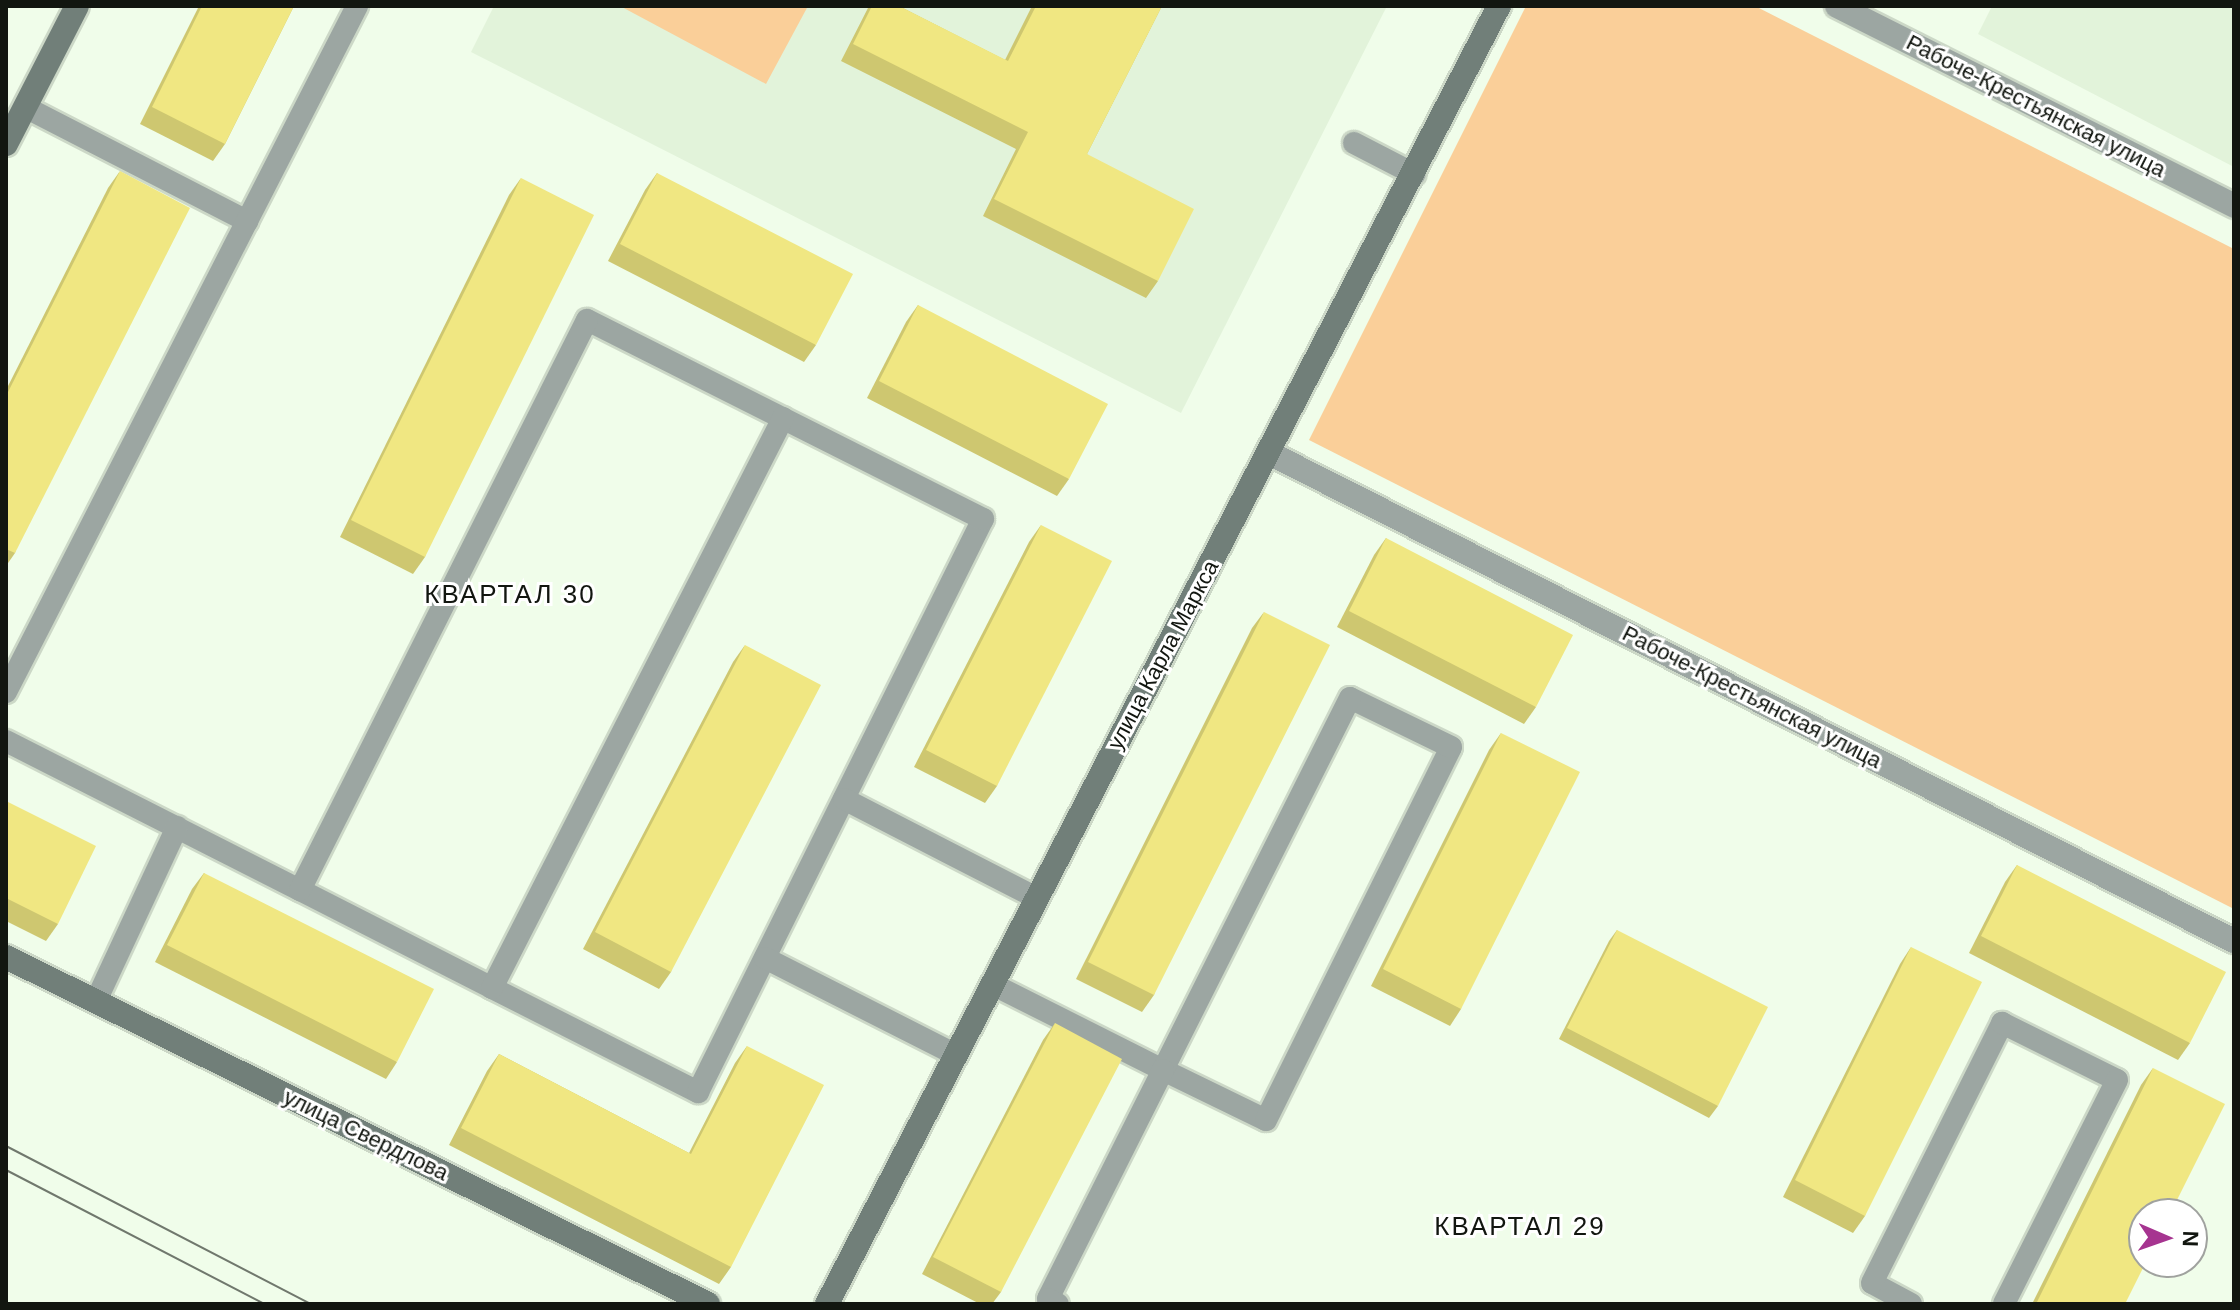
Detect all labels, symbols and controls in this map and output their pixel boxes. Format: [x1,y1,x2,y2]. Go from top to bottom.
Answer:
street label: Рабоче-Крестьянская улица [1902,29,2170,183]
street label: улица Карла Маркса [1102,556,1224,754]
district label: КВАРТАЛ 30 [424,579,596,611]
street label: Рабоче-Крестьянская улица [1618,620,1886,774]
street label: улица Свердлова [279,1084,453,1186]
north arrow [2128,1198,2208,1278]
district label: КВАРТАЛ 29 [1434,1211,1606,1243]
text: N [2178,1230,2203,1247]

